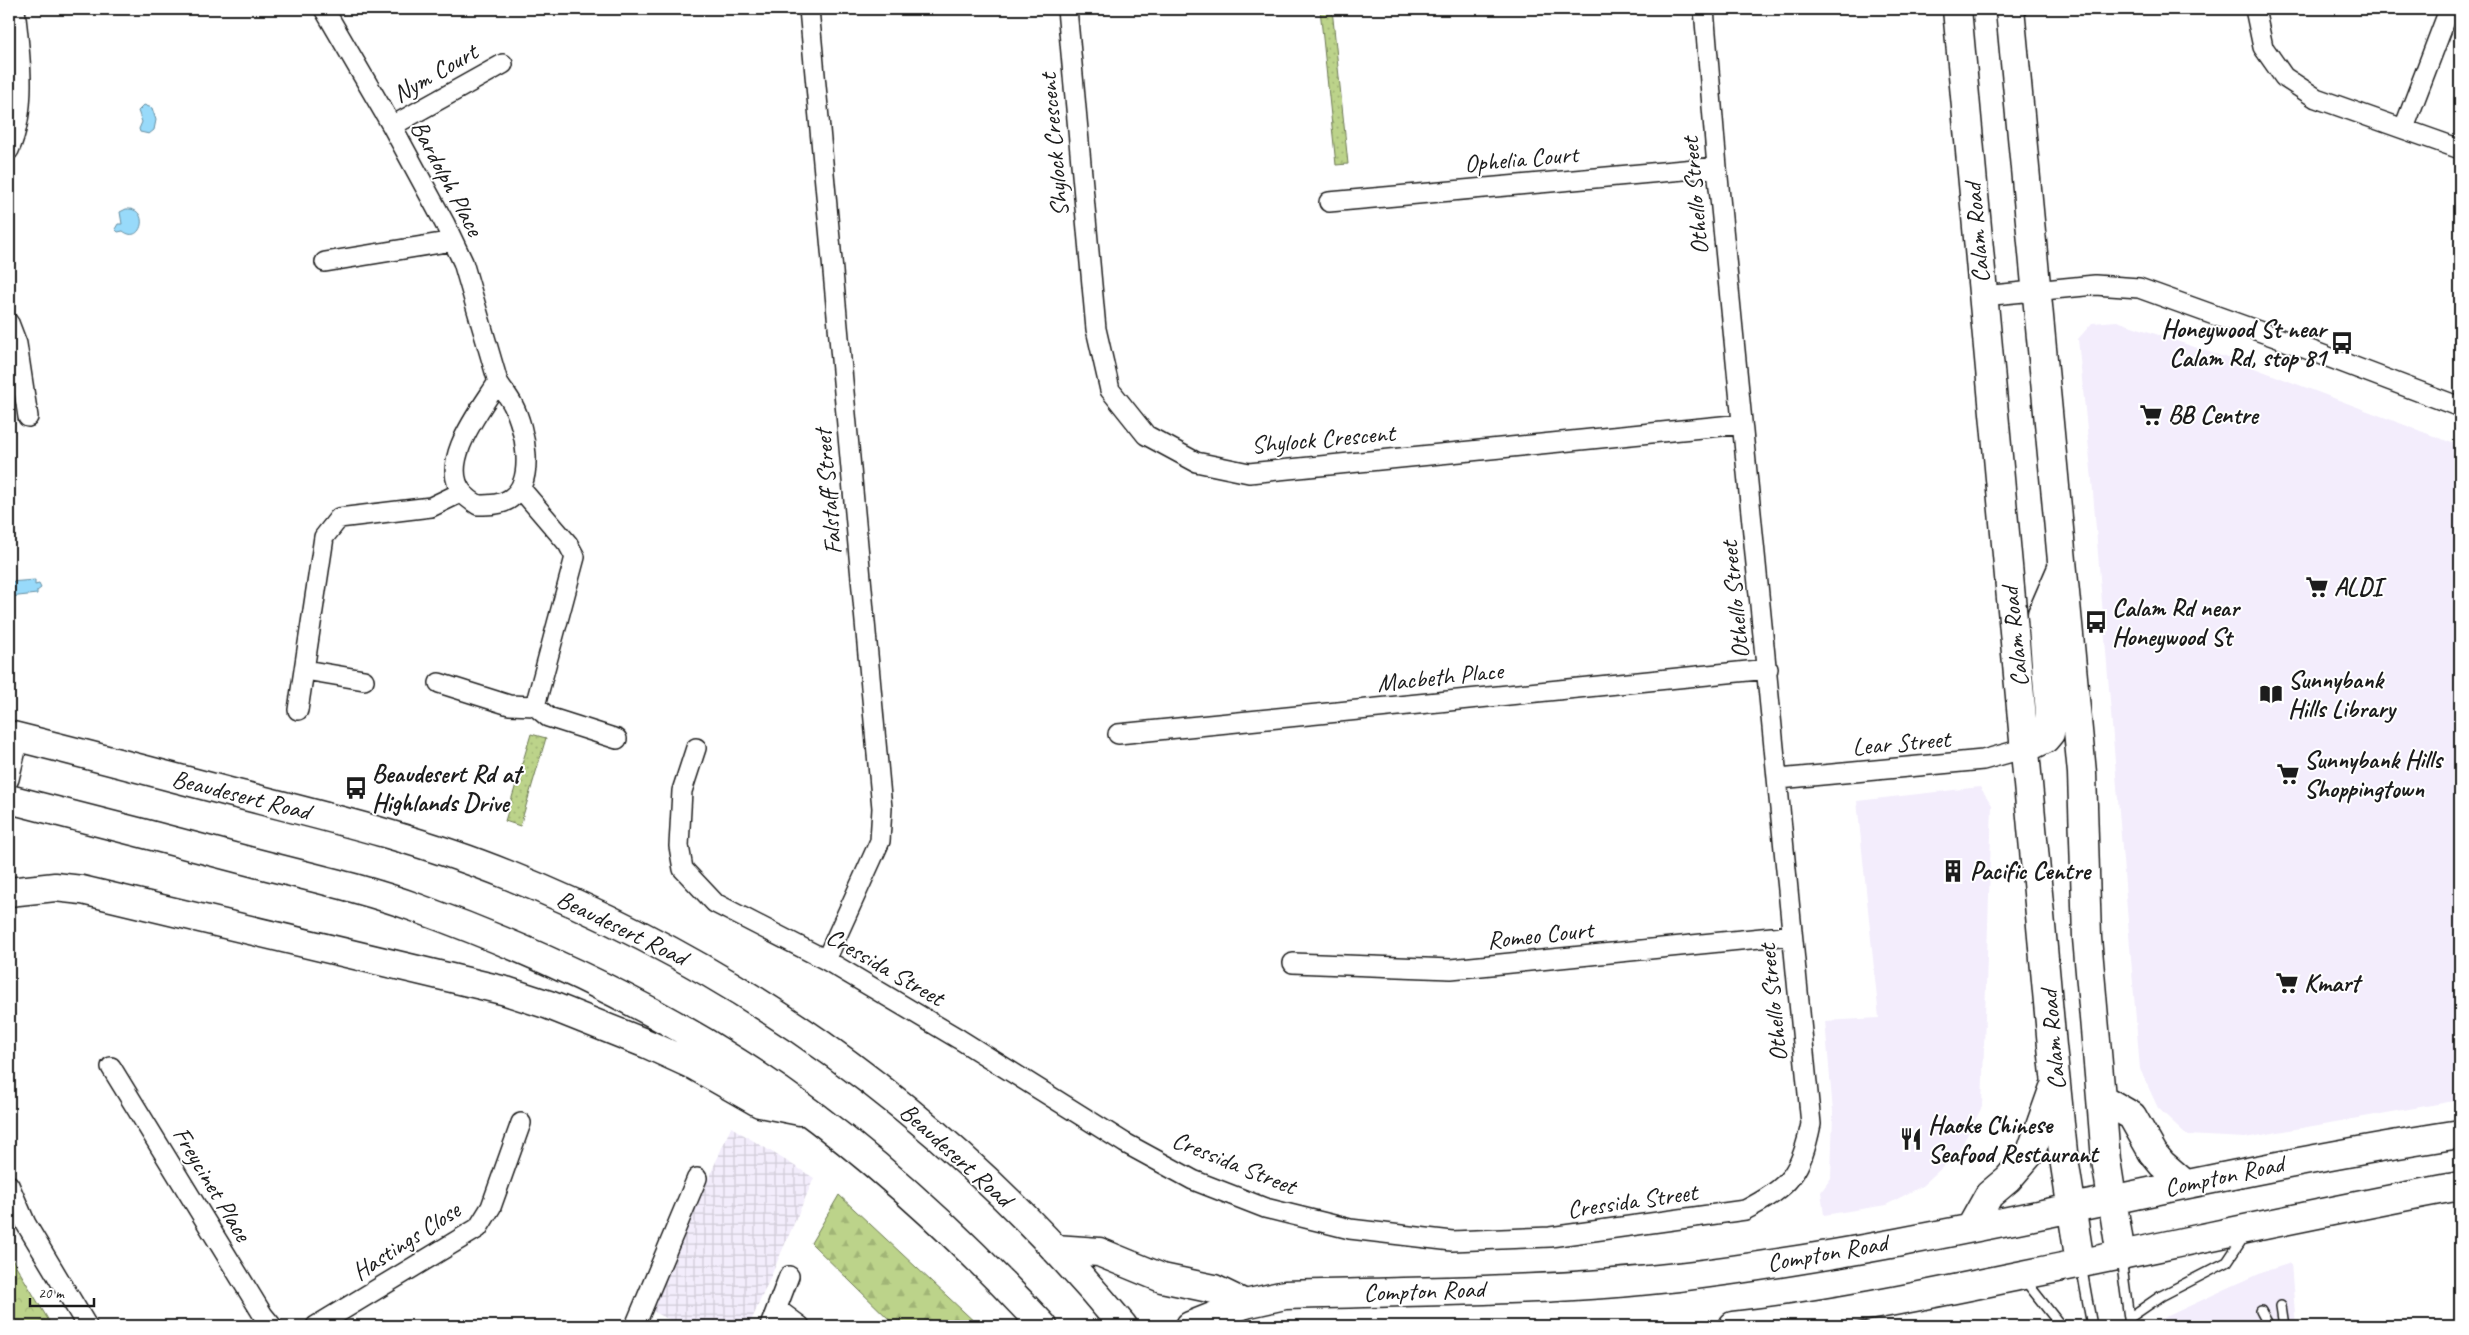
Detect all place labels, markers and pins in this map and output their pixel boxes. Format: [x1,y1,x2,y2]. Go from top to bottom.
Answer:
place label: Honeywood St near Calam Rd, stop 81 [2161,313,2329,374]
bus stop icon: Honeywood St near Calam Rd, stop 81 [2329,330,2355,356]
place label: BB Centre [2168,399,2260,431]
supermarket icon: BB Centre [2138,402,2164,428]
place label: ALDI [2334,571,2387,603]
supermarket icon: ALDI [2304,574,2330,600]
place label: Calam Rd near Honeywood St [2112,592,2242,653]
bus stop icon: Calam Rd near Honeywood St [2083,609,2109,635]
place label: Sunnybank Hills Library [2288,664,2397,725]
library icon: Sunnybank Hills Library [2258,681,2284,707]
place label: Sunnybank Hills Shoppingtown [2304,744,2444,805]
place label: Beaudesert Rd at Highlands Drive [372,758,524,819]
supermarket icon: Sunnybank Hills Shoppingtown [2275,761,2301,787]
bus stop icon: Beaudesert Rd at Highlands Drive [343,775,369,801]
place label: Pacific Centre [1970,855,2092,887]
building icon: Pacific Centre [1940,858,1966,884]
place label: Kmart [2304,967,2363,999]
supermarket icon: Kmart [2274,970,2300,996]
place label: Haoke Chinese Seafood Restaurant [1928,1109,2100,1170]
restaurant icon: Haoke Chinese Seafood Restaurant [1898,1126,1924,1152]

